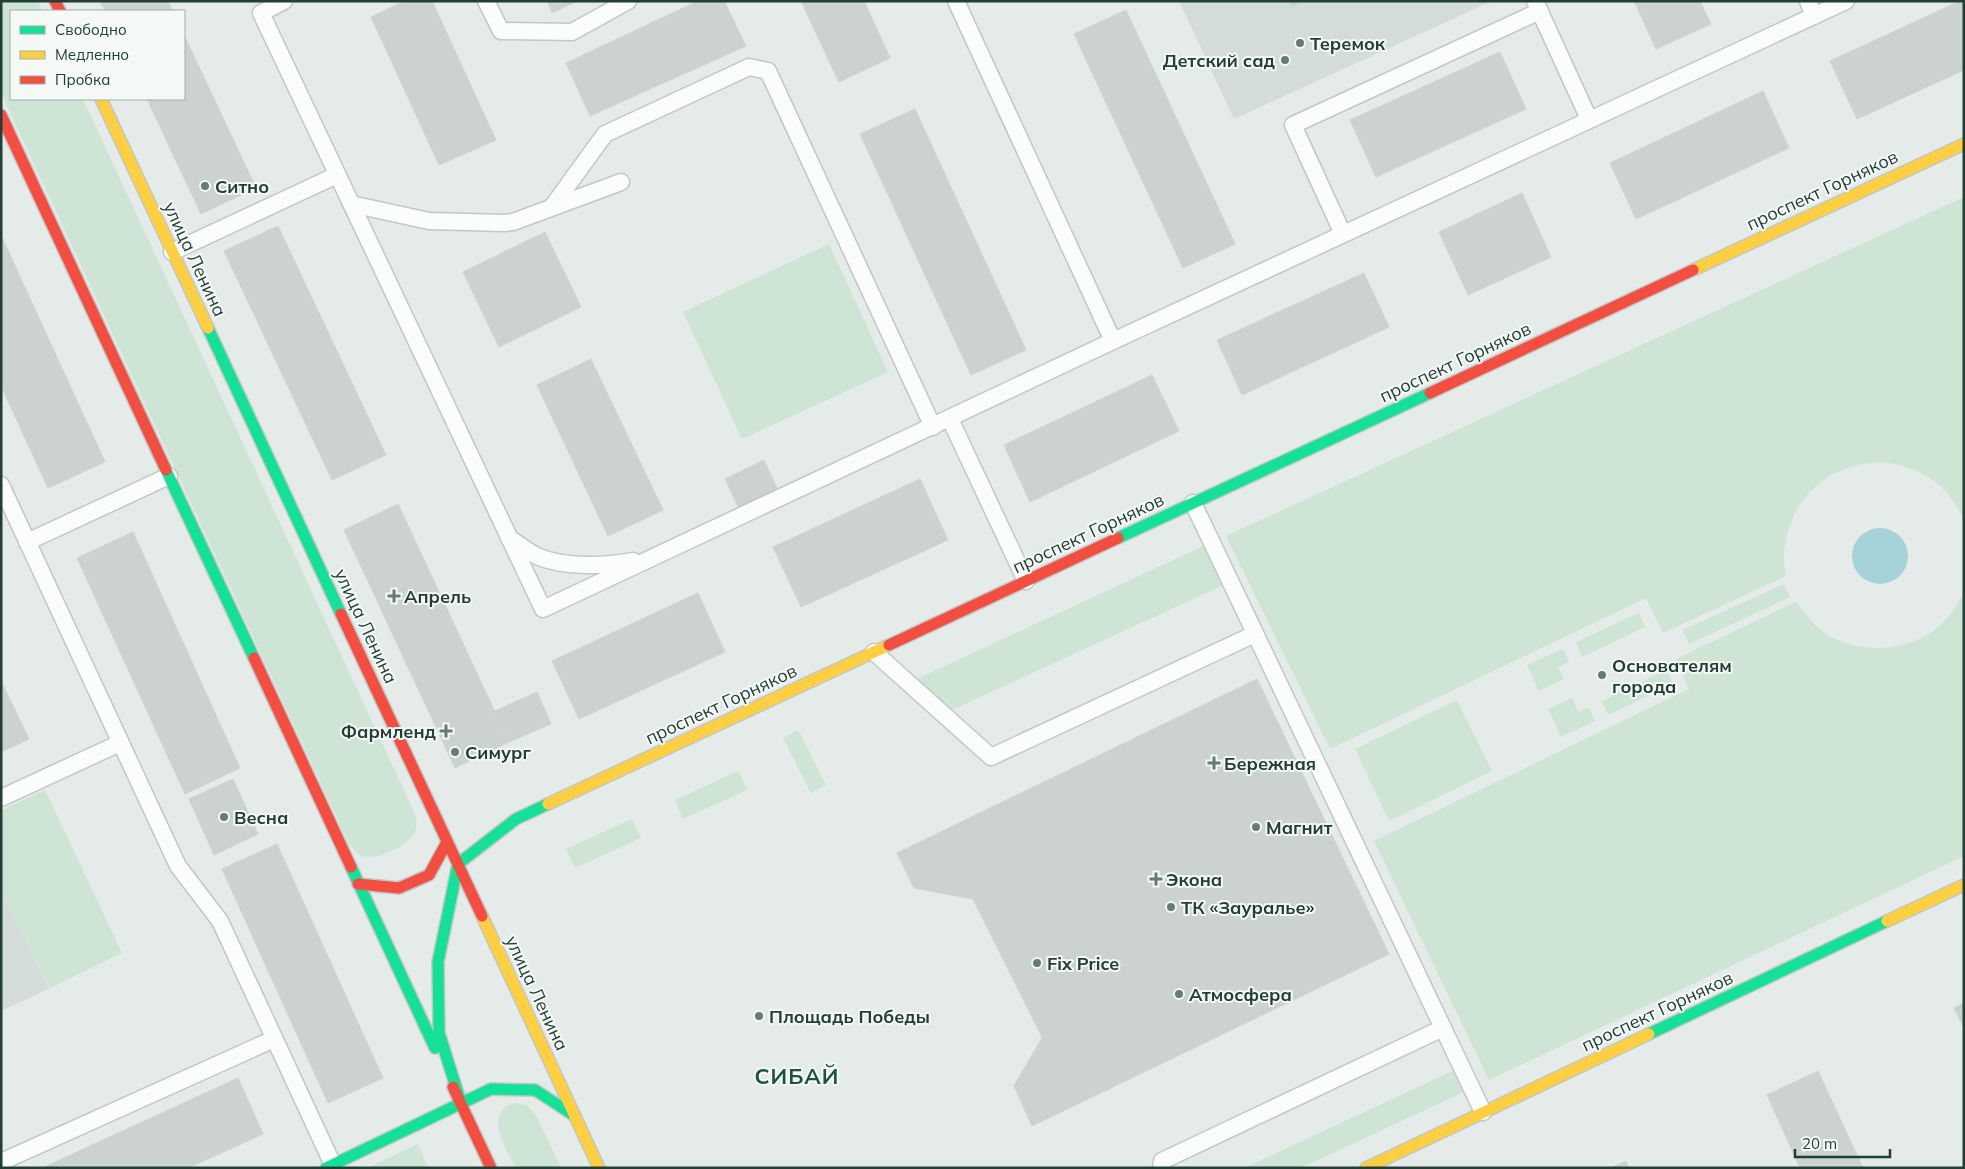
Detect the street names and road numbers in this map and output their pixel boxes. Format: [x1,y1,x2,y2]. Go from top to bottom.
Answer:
street label: проспект Горняков [1743,145,1901,235]
street label: улица Ленина [158,198,232,320]
street label: проспект Горняков [1376,317,1534,407]
street label: проспект Горняков [1009,488,1167,578]
street label: улица Ленина [329,565,403,687]
street label: проспект Горняков [642,659,800,749]
street label: улица Ленина [500,932,574,1054]
street label: проспект Горняков [1578,966,1736,1056]

